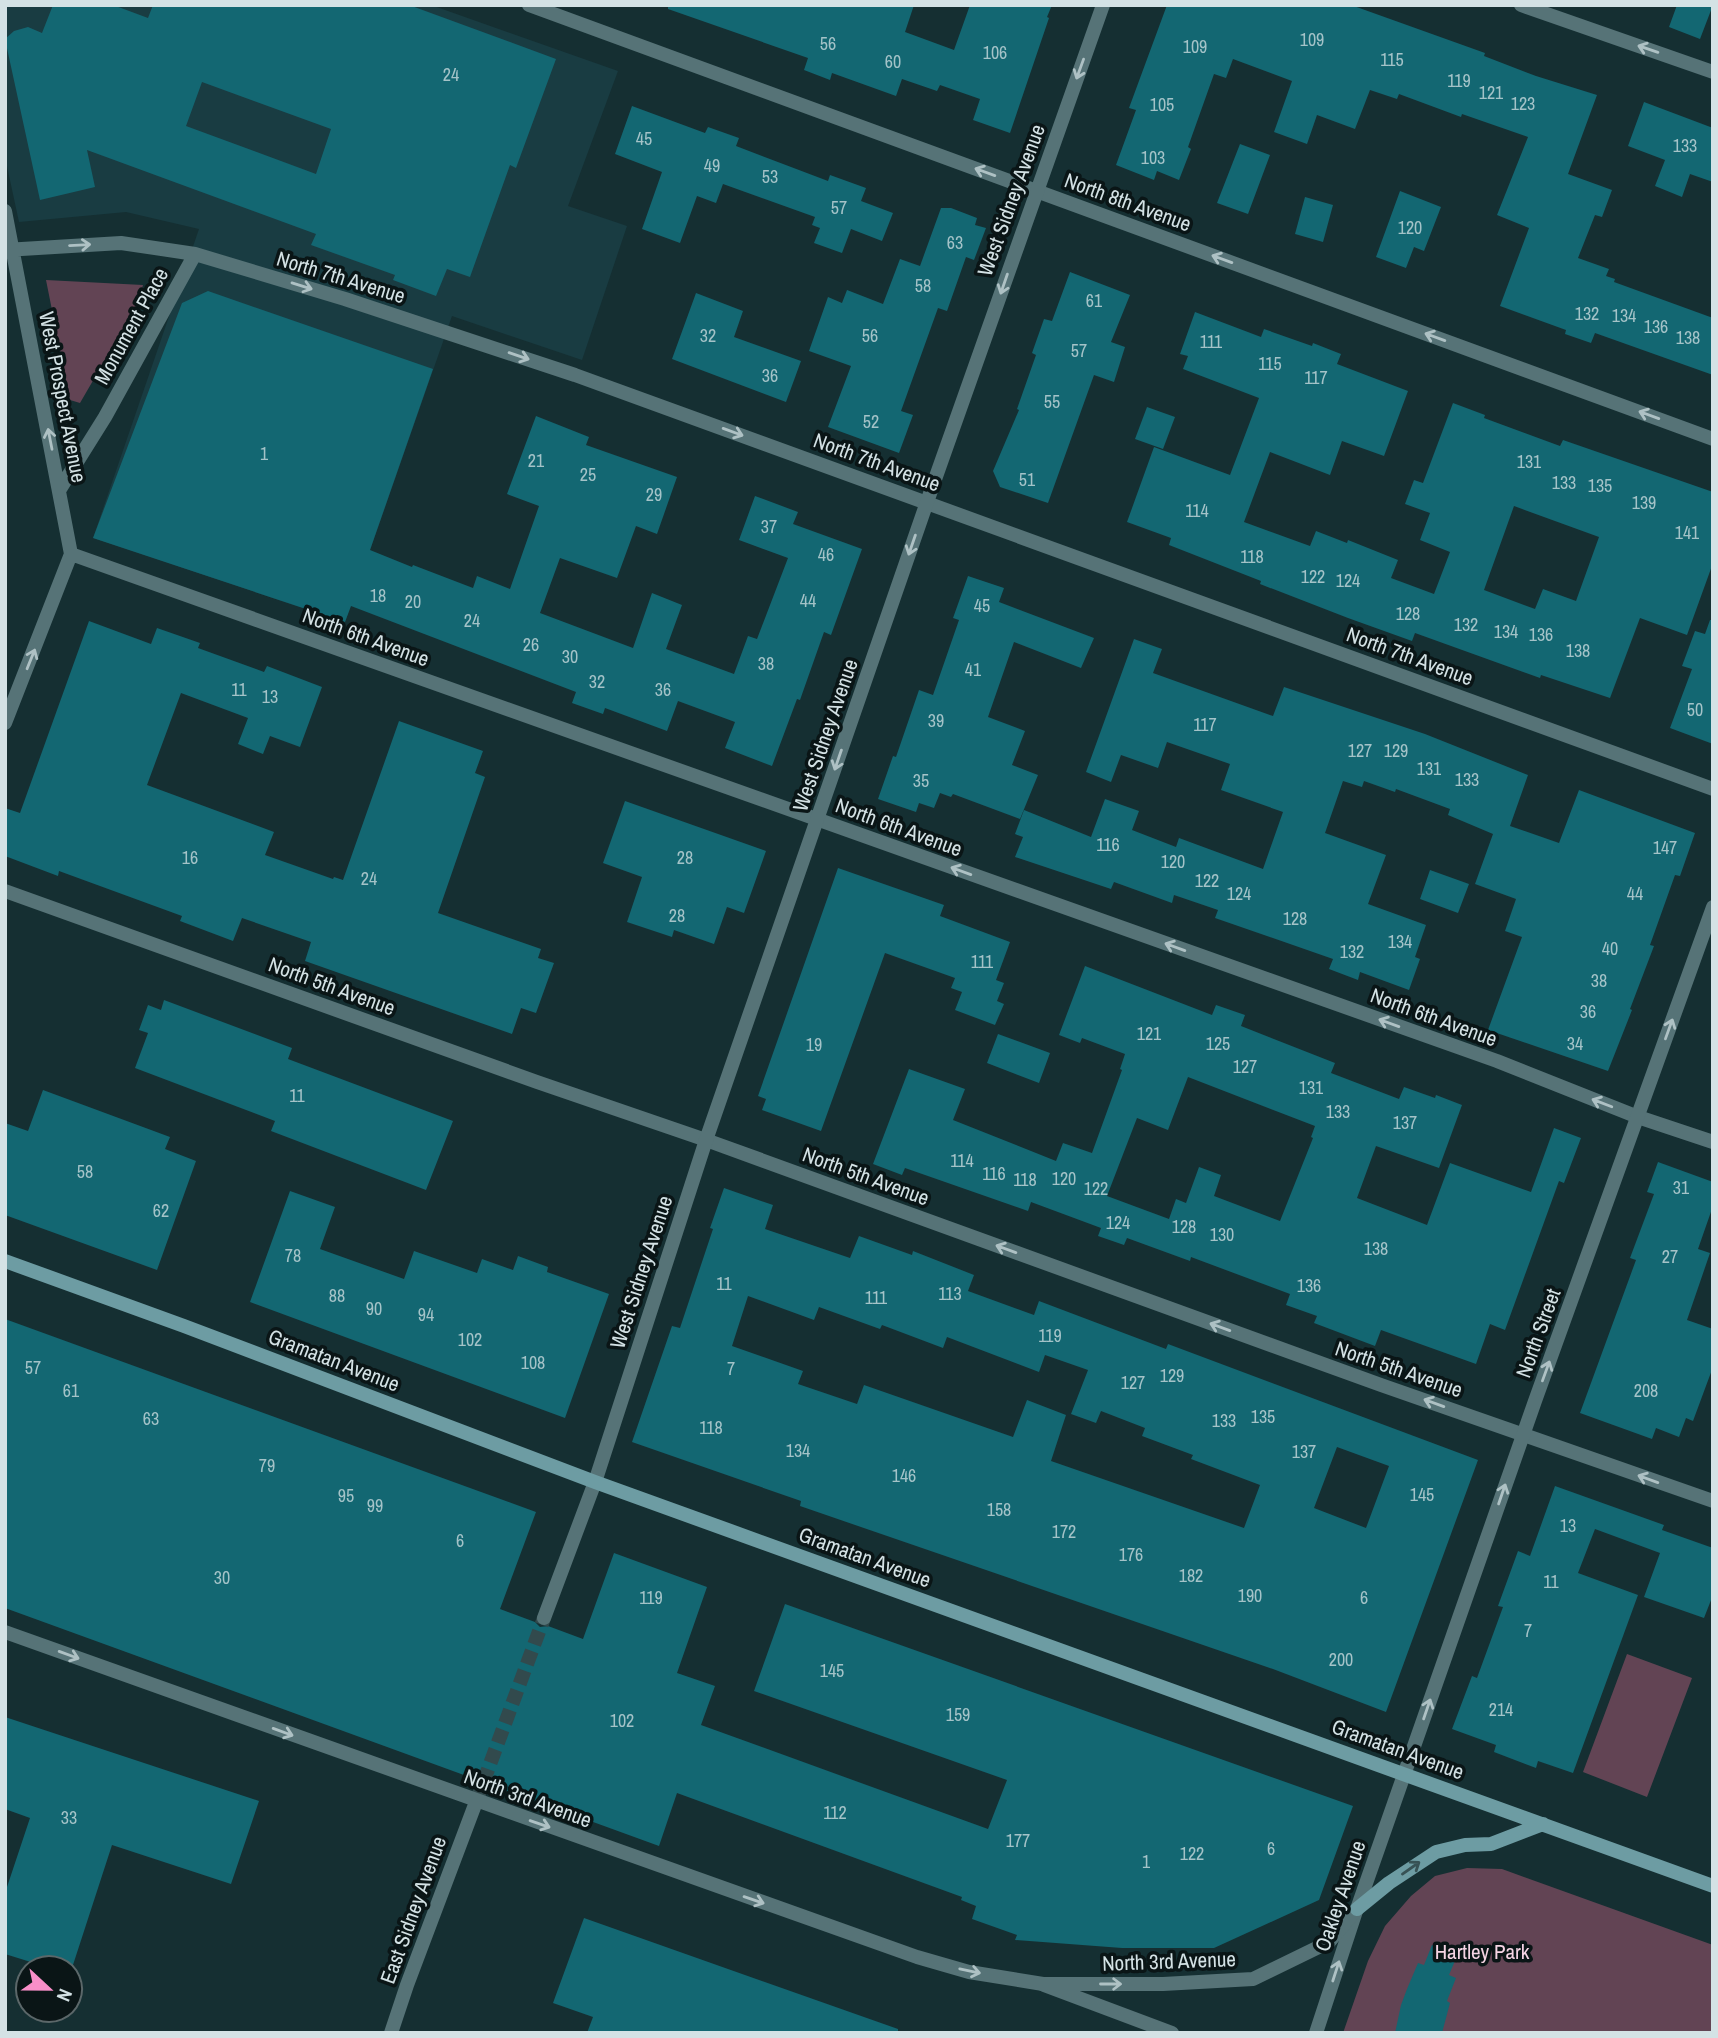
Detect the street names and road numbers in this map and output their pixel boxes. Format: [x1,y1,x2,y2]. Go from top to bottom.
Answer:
street label: West Sidney Avenue [970,120,1052,280]
street label: North 8th Avenue [1061,166,1195,238]
street label: North 7th Avenue [273,244,409,310]
street label: Monument Place [87,262,175,390]
street label: West Prospect Avenue [32,309,94,485]
street label: North 7th Avenue [810,426,944,498]
street label: North 6th Avenue [299,601,433,673]
street label: North 7th Avenue [1343,620,1477,692]
street label: West Sidney Avenue [785,655,865,815]
street label: North 6th Avenue [832,791,966,863]
street label: North 5th Avenue [265,950,399,1022]
street label: North 6th Avenue [1367,981,1501,1053]
street label: North 5th Avenue [799,1140,933,1212]
street label: West Sidney Avenue [603,1192,679,1352]
street label: North Street [1508,1284,1568,1382]
street label: Gramatan Avenue [264,1322,404,1398]
street label: North 5th Avenue [1331,1334,1467,1404]
street label: Gramatan Avenue [795,1520,935,1594]
street label: Gramatan Avenue [1328,1712,1468,1786]
street label: North 3rd Avenue [460,1762,596,1834]
street label: East Sidney Avenue [373,1832,453,1988]
street label: Oakley Avenue [1307,1837,1373,1955]
street label: North 3rd Avenue [1102,1944,1236,1978]

